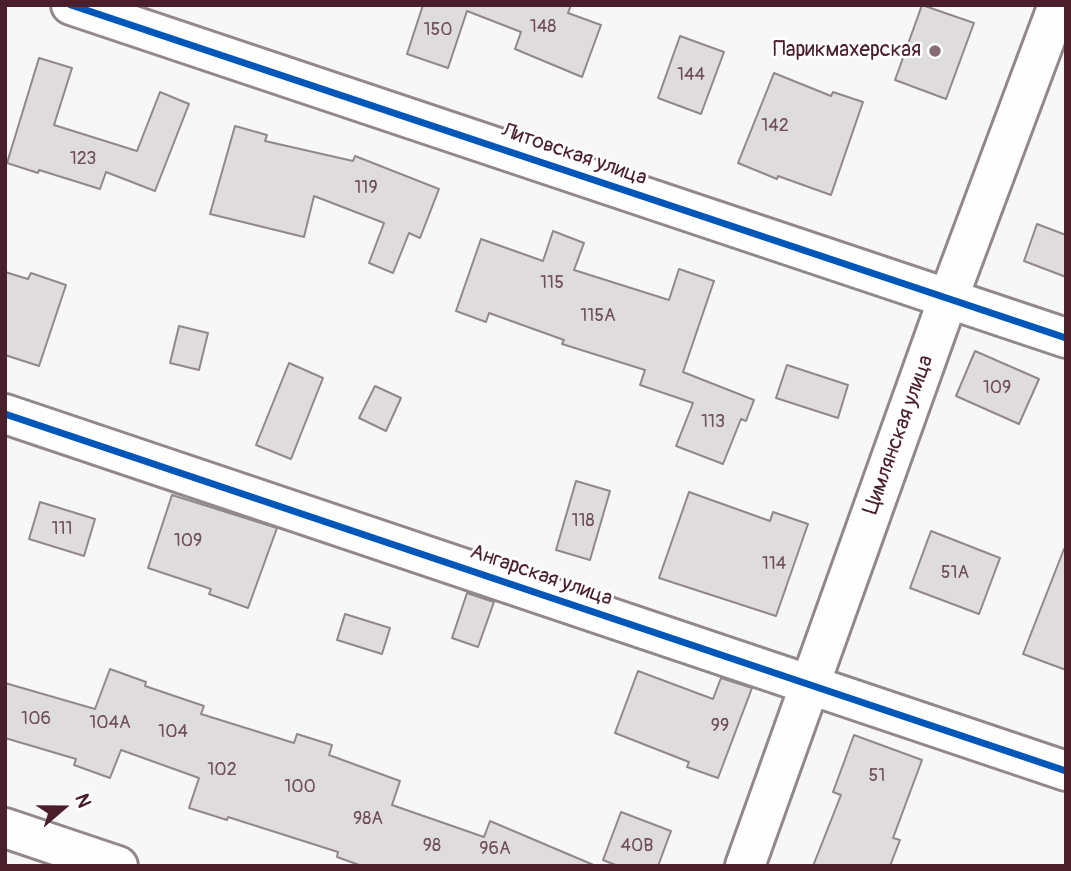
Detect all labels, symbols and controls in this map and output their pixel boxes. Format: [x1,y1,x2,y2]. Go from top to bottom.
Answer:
house number: 148 [530,16,556,38]
house number: 150 [423,19,453,41]
place label: Парикмахерская [773,38,921,64]
marker: Парикмахерская [927,43,943,59]
house number: 144 [677,64,705,86]
house number: 142 [761,115,789,137]
street label: Литовская улица [498,118,650,192]
house number: 123 [70,148,96,170]
house number: 119 [354,177,378,199]
house number: 115 [540,272,564,294]
house number: 115А [580,305,616,327]
street label: Цимлянская улица [859,352,939,518]
house number: 109 [983,377,1011,399]
house number: 113 [701,411,725,433]
house number: 118 [571,510,595,532]
house number: 111 [51,518,73,540]
house number: 109 [174,530,202,552]
street label: Ангарская улица [466,540,616,612]
house number: 114 [762,553,786,575]
house number: 51А [941,562,969,584]
house number: 106 [21,708,51,730]
house number: 104А [89,712,131,734]
house number: 99 [711,715,729,737]
house number: 104 [158,721,188,743]
house number: 102 [207,759,237,781]
house number: 51 [869,765,885,787]
north arrow [28,773,98,843]
house number: 100 [284,776,316,798]
text: N [69,791,96,811]
house number: 98А [353,808,383,830]
house number: 98 [423,835,441,857]
house number: 40В [621,835,653,857]
house number: 96А [479,838,511,860]

